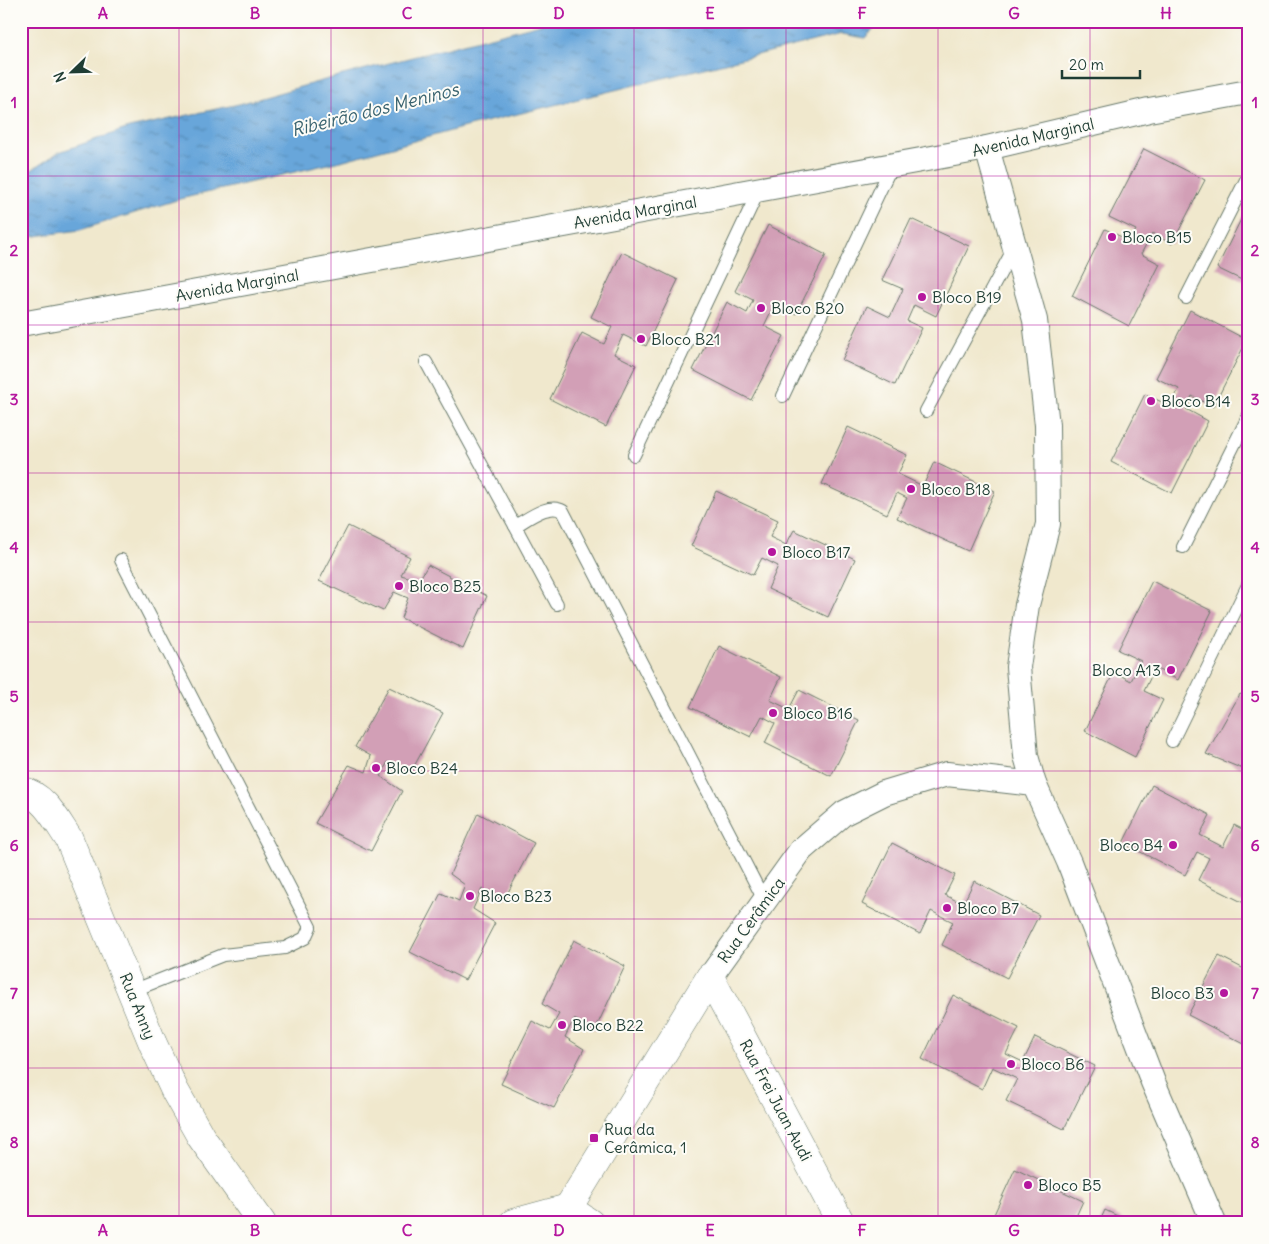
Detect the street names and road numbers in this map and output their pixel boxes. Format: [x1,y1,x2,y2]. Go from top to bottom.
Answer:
street label: Avenida Marginal [970,113,1096,161]
street label: Avenida Marginal [572,191,698,233]
street label: Avenida Marginal [174,264,300,306]
street label: Rua Cerâmica [713,873,789,967]
street label: Rua Anny [116,970,160,1042]
street label: Rua Frei Juan Audi [736,1036,816,1164]

